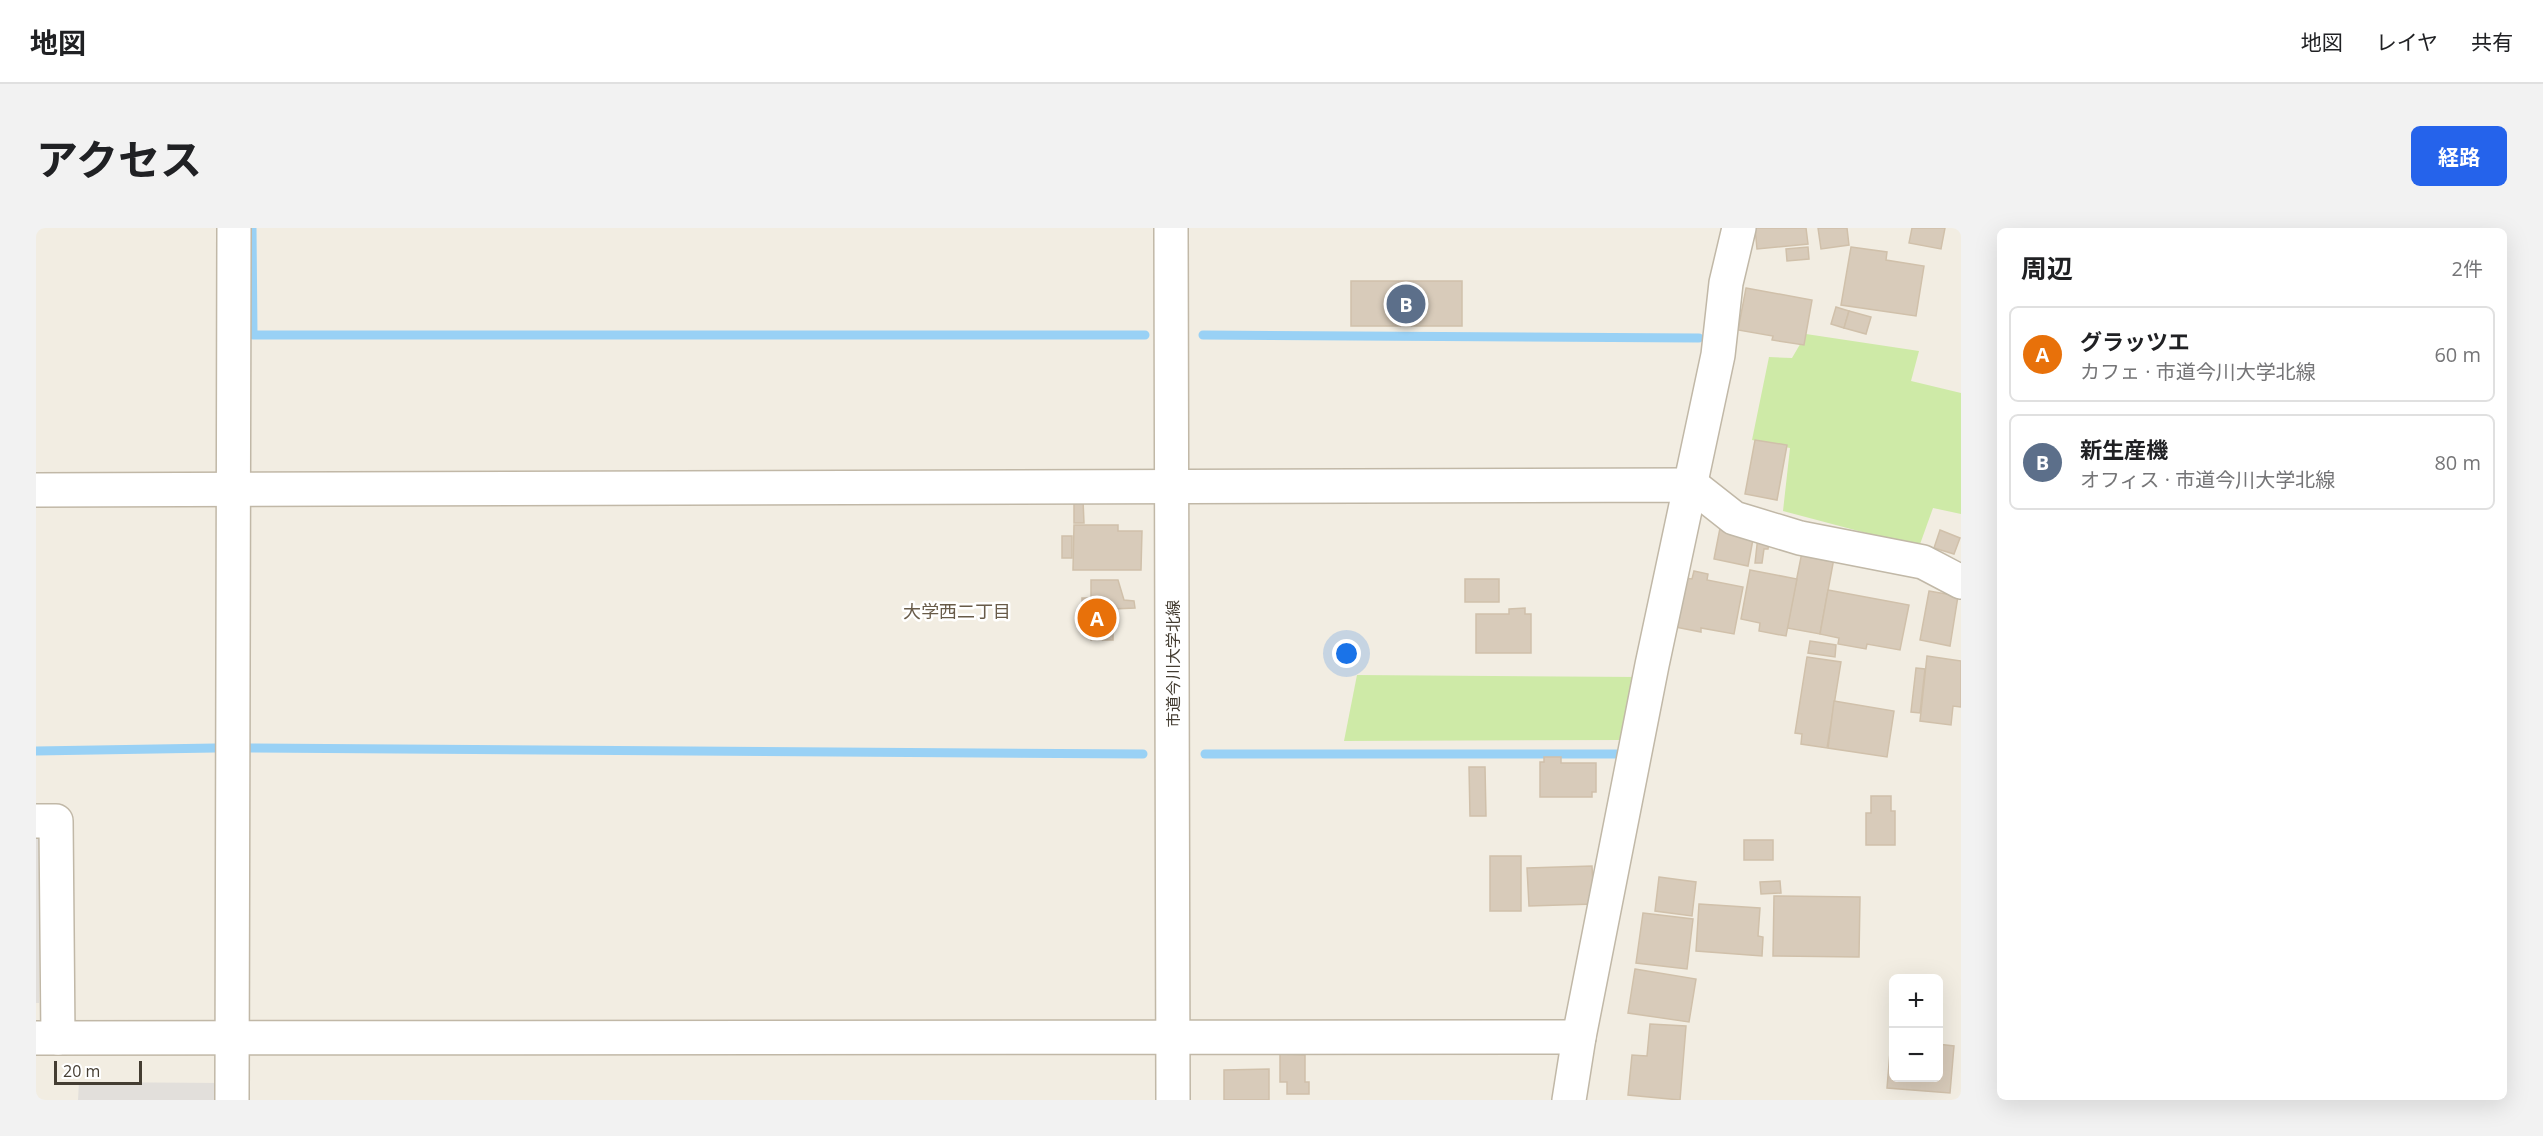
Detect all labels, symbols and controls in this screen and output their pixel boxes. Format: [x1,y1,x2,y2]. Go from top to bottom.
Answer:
text: 地図 [30,23,86,61]
text: 地図 [2301,28,2343,56]
text: レイヤ [2376,28,2438,56]
text: 共有 [2471,28,2513,56]
button: 経路 [2411,126,2507,186]
text: アクセス [36,130,202,187]
text: 周辺 [2021,250,2073,286]
text: 2件 [2452,255,2483,282]
pin: B [1386,282,1426,326]
text: グラッツエ [2080,326,2190,356]
text: A [2036,341,2049,368]
text: 60 m [2434,341,2481,368]
text: カフェ · 市道今川大学北線 [2080,358,2316,385]
text: 新生産機 [2080,434,2168,464]
text: B [2036,449,2049,476]
text: 80 m [2434,449,2481,476]
text: オフィス · 市道今川大学北線 [2080,466,2335,493]
pin: A [1078,596,1116,640]
district label: 大学西二丁目 [903,599,1011,623]
street label: 市道今川大学北線 [1162,600,1184,728]
your location [1332,639,1361,668]
map controls [1889,974,1943,1082]
button: + [1889,974,1943,1028]
button: − [1889,1028,1943,1082]
scale bar [54,1058,142,1086]
text: 20 m [63,1060,100,1082]

